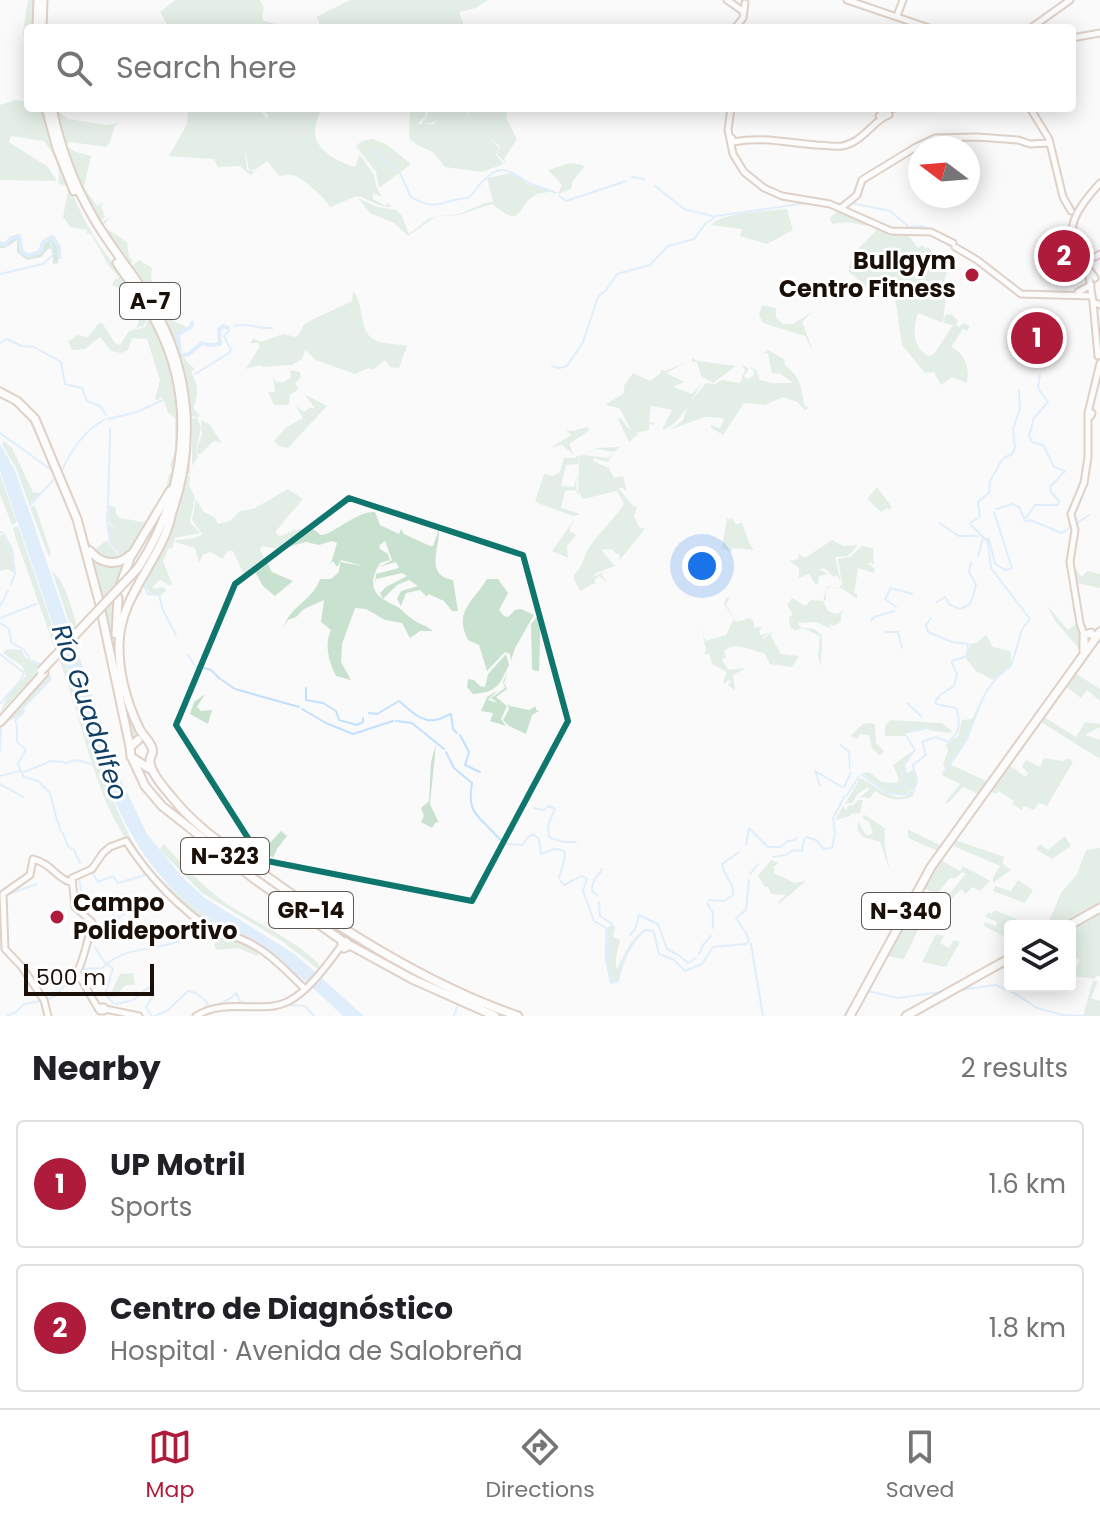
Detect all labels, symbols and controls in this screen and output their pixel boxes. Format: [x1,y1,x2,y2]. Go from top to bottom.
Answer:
search box [24,24,1076,112]
icon: search [52,46,96,90]
text: Search here [116,46,297,89]
north arrow [908,136,980,208]
pin: 2 [1038,226,1090,286]
place label: Bullgym Centro Fitness [779,244,956,305]
marker: Bullgym Centro Fitness [963,266,981,284]
road number: A-7 [120,283,180,319]
pin: 1 [1011,308,1063,368]
your location [682,546,722,586]
water label: Río Guadalfeo [43,619,137,805]
road number: N-323 [181,838,269,874]
place label: Campo Polideportivo [73,886,238,947]
road number: GR-14 [269,892,353,928]
road number: N-340 [862,893,950,929]
marker: Campo Polideportivo [48,908,66,926]
map controls [1004,920,1076,992]
button: layers [1004,920,1076,992]
scale bar [24,960,154,996]
text: 500 m [36,962,106,993]
text: Nearby [32,1044,161,1092]
text: 2 results [961,1050,1068,1086]
text: UP Motril [110,1143,246,1186]
text: 1 [55,1166,65,1202]
text: 1.6 km [989,1166,1066,1202]
text: Sports [110,1189,192,1225]
text: Centro de Diagnóstico [110,1287,453,1330]
text: 2 [53,1310,67,1346]
text: 1.8 km [989,1310,1066,1346]
text: Hospital · Avenida de Salobreña [110,1333,523,1369]
tab: Map [146,1425,194,1506]
tab: Directions [485,1425,595,1506]
tab: Saved [886,1425,954,1506]

